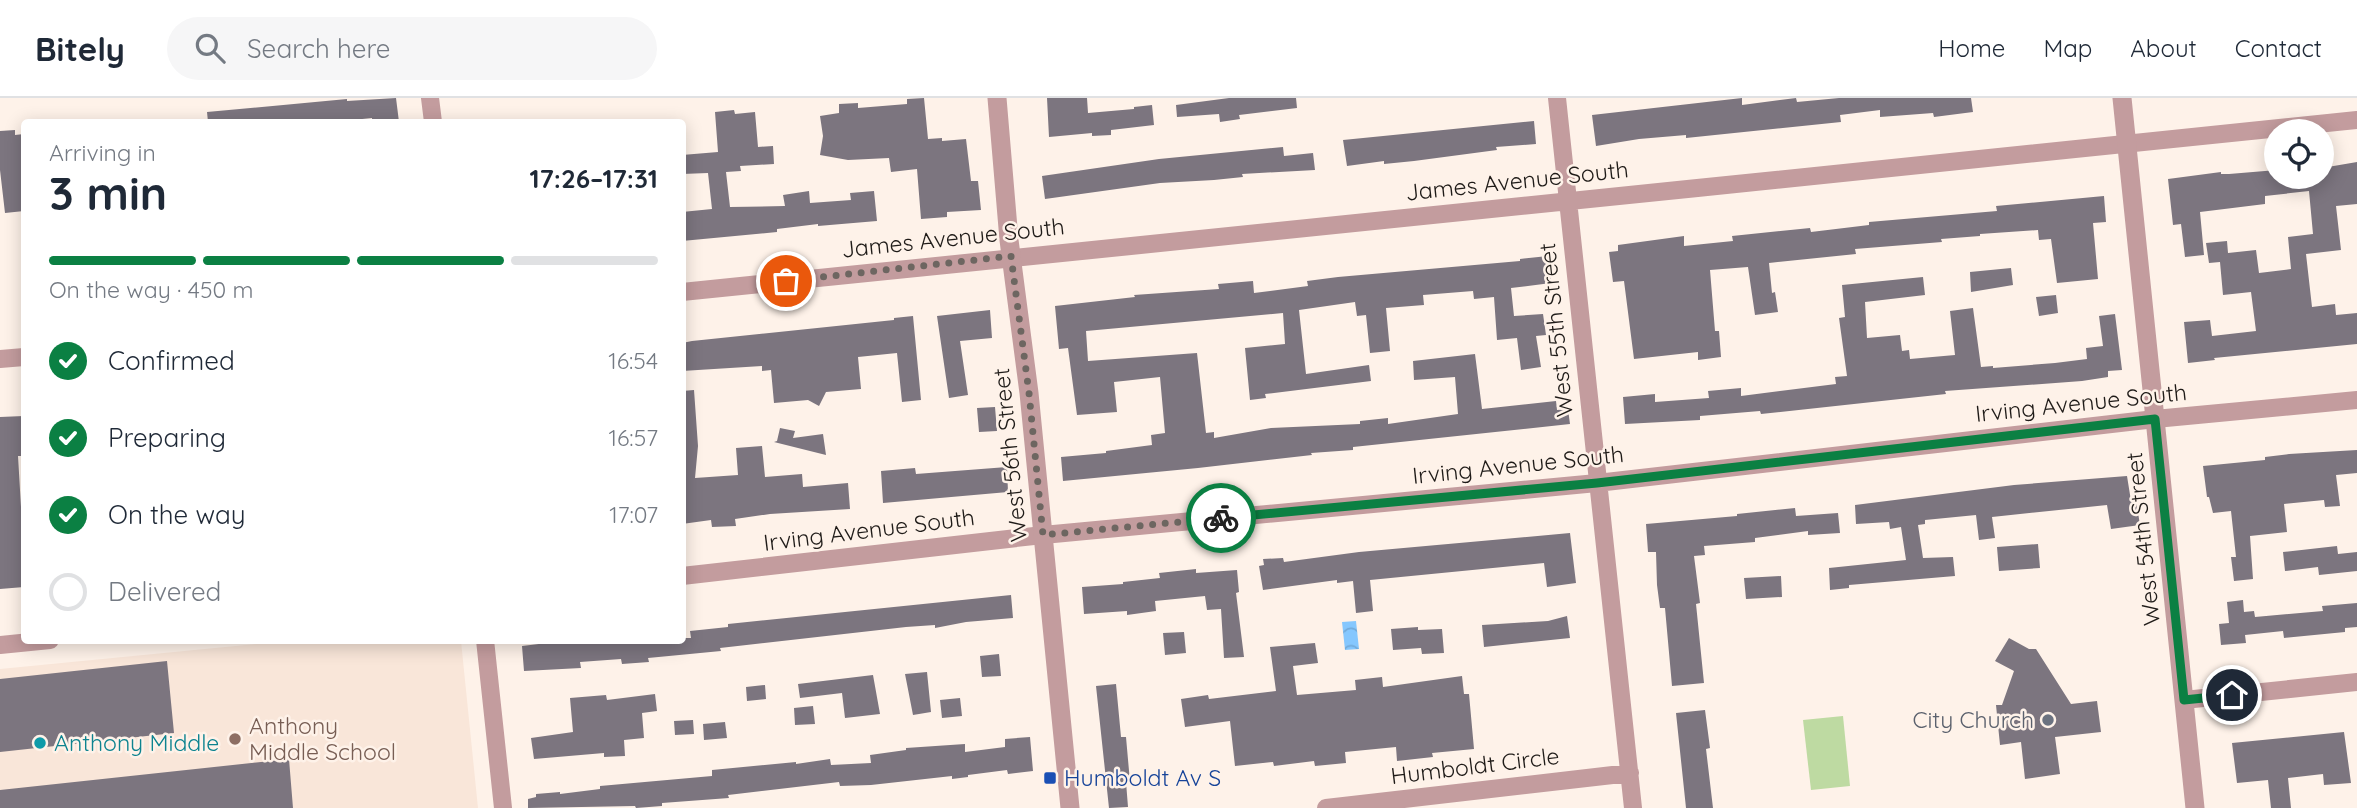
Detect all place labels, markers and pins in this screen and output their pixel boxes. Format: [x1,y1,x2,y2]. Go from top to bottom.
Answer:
pin [756,251,816,311]
pin [2202,665,2262,725]
place label: City Church [1912,705,2034,734]
place label: Anthony Middle School [249,711,396,766]
marker: City Church [2040,712,2056,728]
place label: Anthony Middle [54,728,219,757]
marker: Anthony Middle School [227,731,243,747]
marker: Anthony Middle [32,735,48,751]
place label: Humboldt Av S [1064,763,1221,792]
marker: Humboldt Av S [1042,770,1058,786]

